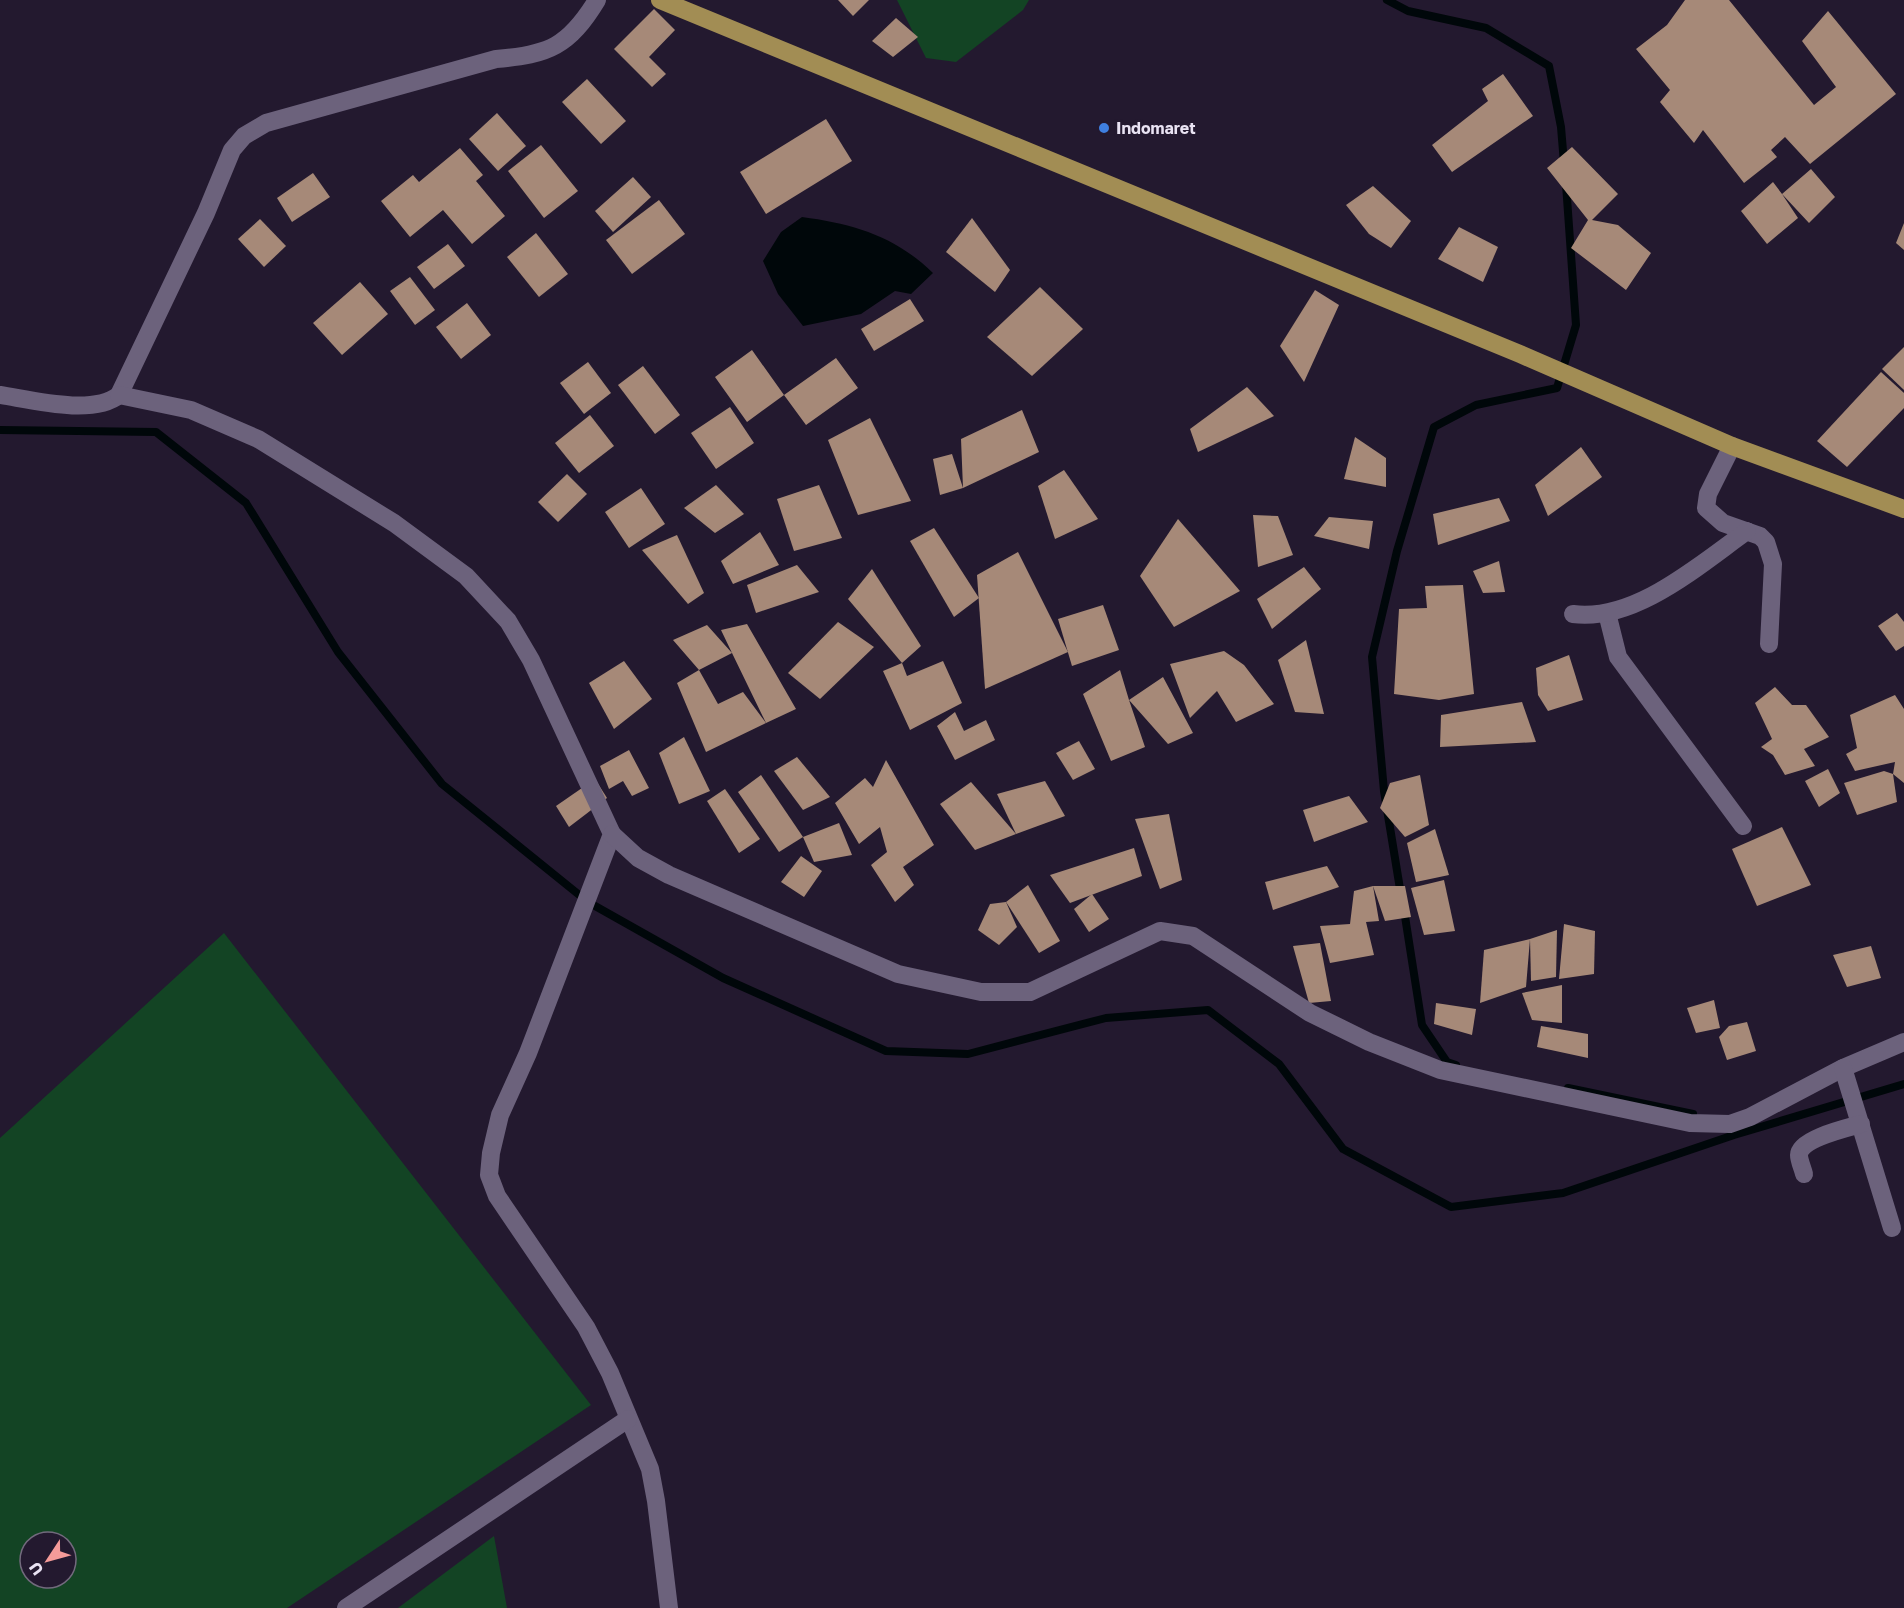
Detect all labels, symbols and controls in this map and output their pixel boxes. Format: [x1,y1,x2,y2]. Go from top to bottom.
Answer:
place label: Indomaret [1116,118,1196,138]
marker: Indomaret [1097,121,1111,135]
north arrow [18,1530,78,1590]
text: U [24,1558,47,1579]

